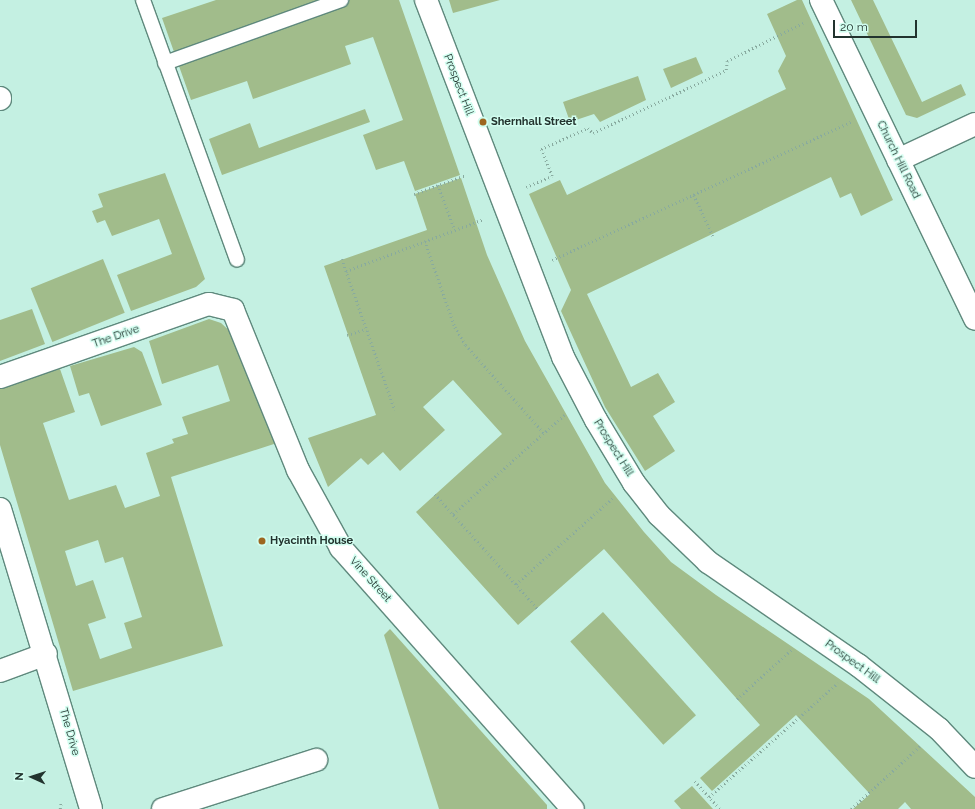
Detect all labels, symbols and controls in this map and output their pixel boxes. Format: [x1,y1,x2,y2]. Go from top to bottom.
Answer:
scale bar [835,12,919,38]
text: 20 m [840,20,868,34]
street label: Prospect Hill [440,52,476,118]
place label: Shernhall Street [491,115,577,129]
marker: Shernhall Street [478,117,488,127]
street label: Church Hill Road [873,119,923,201]
street label: The Drive [91,323,141,351]
street label: Prospect Hill [590,417,636,479]
place label: Hyacinth House [270,534,353,548]
marker: Hyacinth House [257,536,267,546]
street label: Vine Street [346,555,394,605]
street label: Prospect Hill [822,638,882,686]
street label: The Drive [56,707,82,757]
north arrow [12,757,52,797]
text: N [13,772,26,781]

